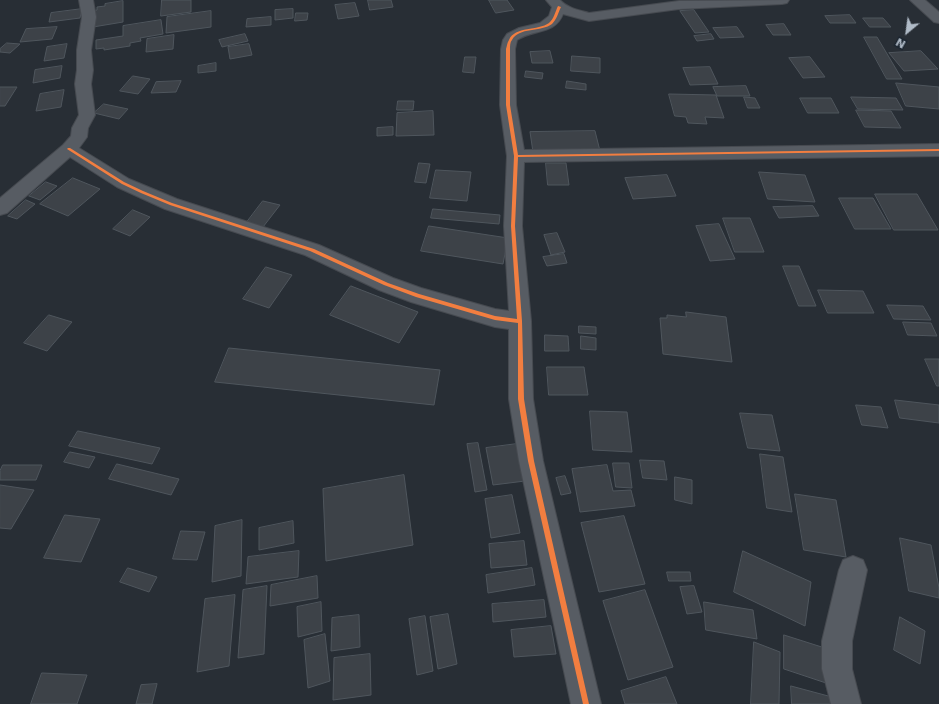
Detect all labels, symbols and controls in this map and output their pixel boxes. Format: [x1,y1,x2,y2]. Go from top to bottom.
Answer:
north arrow [887,12,927,52]
text: N [894,35,908,51]

